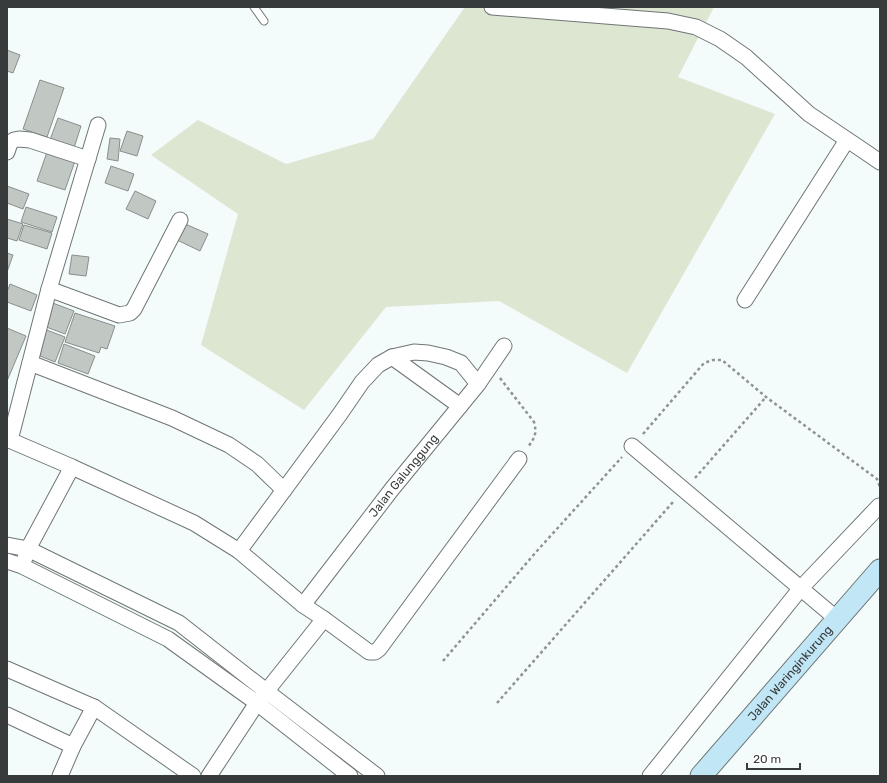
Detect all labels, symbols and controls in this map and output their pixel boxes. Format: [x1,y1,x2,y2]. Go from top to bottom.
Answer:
street label: Jalan Galunggung [366,431,441,520]
street label: Jalan Waringinkurung [745,623,835,724]
scale bar [747,745,800,771]
text: 20 m [753,752,781,766]

